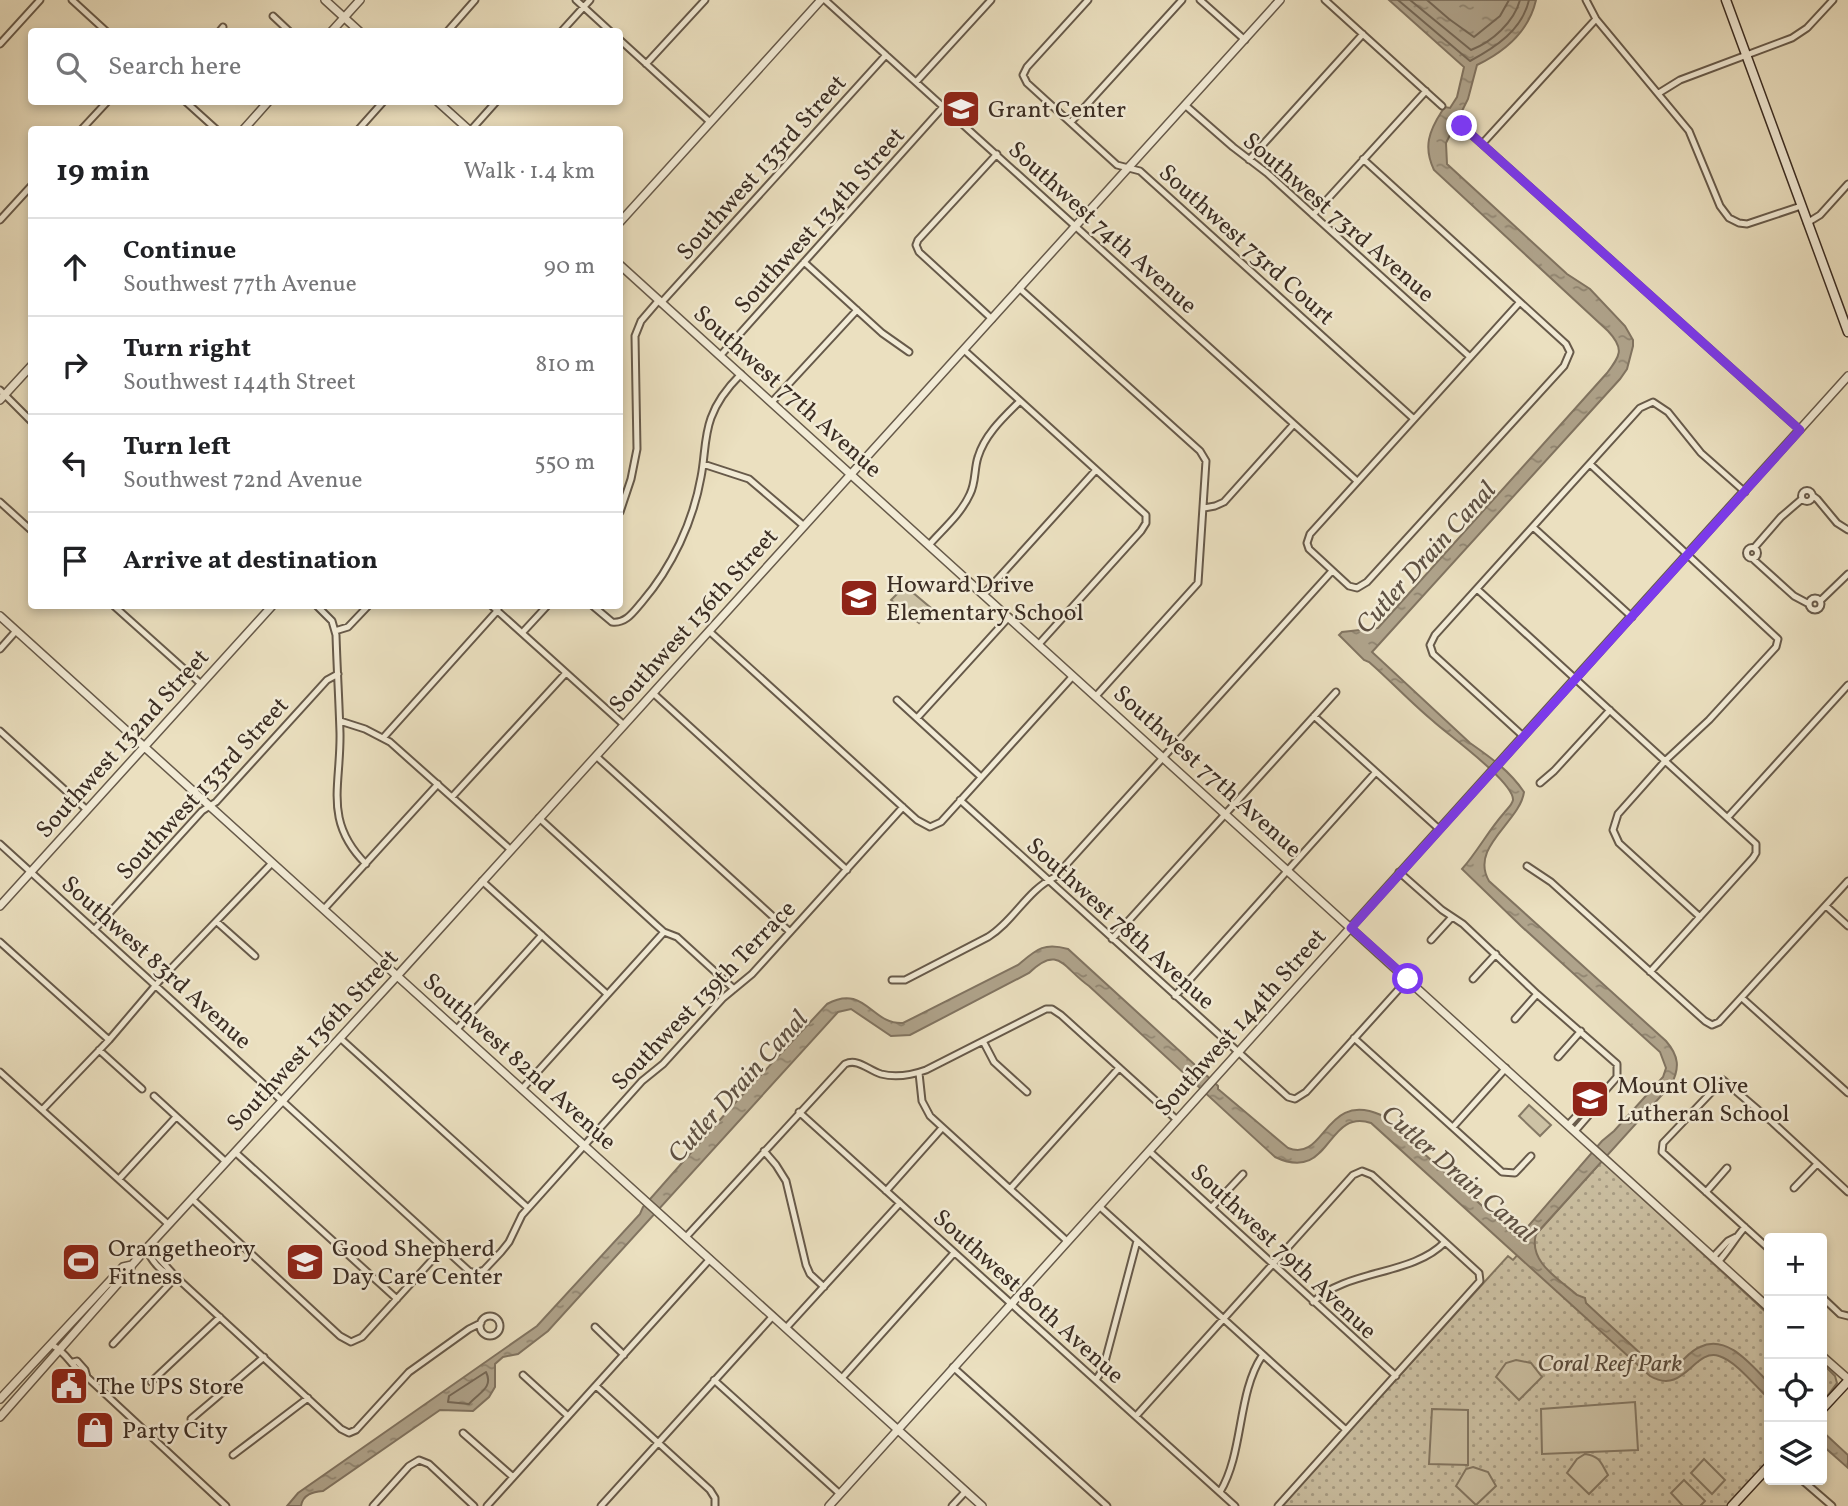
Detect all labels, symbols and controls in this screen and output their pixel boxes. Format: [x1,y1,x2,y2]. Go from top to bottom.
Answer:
search box [28,28,623,105]
icon: search [52,48,90,86]
text: Search here [108,49,241,85]
street label: Southwest 133rd Street [670,68,855,269]
school or university icon: Grant Center [940,88,982,130]
place label: Grant Center [988,94,1126,128]
route end [1446,110,1477,141]
street label: Southwest 134th Street [727,120,914,322]
street label: Southwest 73rd Avenue [1234,125,1441,312]
street label: Southwest 74th Avenue [1000,134,1204,323]
text: 19 min [56,151,150,193]
text: Walk · 1.4 km [463,156,595,188]
street label: Southwest 73rd Court [1150,157,1341,334]
text: Continue [123,233,236,269]
icon: ahead [56,248,94,286]
text: 90 m [544,251,595,283]
text: Southwest 77th Avenue [123,269,357,301]
street label: Southwest 77th Avenue [685,298,889,487]
text: Turn right [123,331,251,367]
icon: right [56,346,94,384]
text: 810 m [536,349,595,381]
text: Southwest 144th Street [123,367,356,399]
text: Turn left [123,429,231,465]
icon: left [56,444,94,482]
text: 550 m [535,447,595,479]
text: Southwest 72nd Avenue [123,465,362,497]
water label: Cutler Drain Canal [1348,474,1505,643]
street label: Southwest 136th Street [602,521,787,721]
icon: arrive [56,542,94,580]
text: Arrive at destination [123,543,378,579]
place label: Howard Drive Elementary School [886,569,1084,631]
school or university icon: Howard Drive Elementary School [838,577,880,619]
street label: Southwest 132nd Street [29,642,218,847]
street label: Southwest 77th Avenue [1105,678,1309,867]
street label: Southwest 133rd Street [109,690,298,889]
street label: Southwest 78th Avenue [1018,830,1222,1019]
street label: Southwest 83rd Avenue [53,869,258,1058]
street label: Southwest 139th Terrace [604,894,804,1099]
street label: Southwest 144th Street [1148,922,1335,1125]
street label: Southwest 136th Street [220,942,407,1140]
route start [1392,963,1423,994]
street label: Southwest 82nd Avenue [414,966,623,1159]
water label: Cutler Drain Canal [660,1003,817,1172]
place label: Mount Olive Lutheran School [1617,1070,1789,1132]
school or university icon: Mount Olive Lutheran School [1569,1078,1611,1120]
water label: Cutler Drain Canal [1372,1097,1543,1252]
street label: Southwest 79th Avenue [1182,1157,1384,1348]
street label: Southwest 80th Avenue [924,1202,1131,1393]
place label: Orangetheory Fitness [108,1233,255,1295]
place label: Good Shepherd Day Care Center [332,1233,503,1295]
map controls [1764,1233,1827,1485]
button: + [1764,1233,1827,1296]
sports icon: Orangetheory Fitness [60,1241,102,1283]
school or university icon: Good Shepherd Day Care Center [284,1241,326,1283]
button: − [1764,1296,1827,1359]
park label: Coral Reef Park [1538,1348,1682,1382]
button: locate [1764,1359,1827,1422]
public building icon: The UPS Store [48,1365,90,1407]
place label: The UPS Store [96,1371,244,1405]
shop icon: Party City [74,1409,116,1451]
place label: Party City [122,1415,228,1449]
button: layers [1764,1422,1827,1485]

